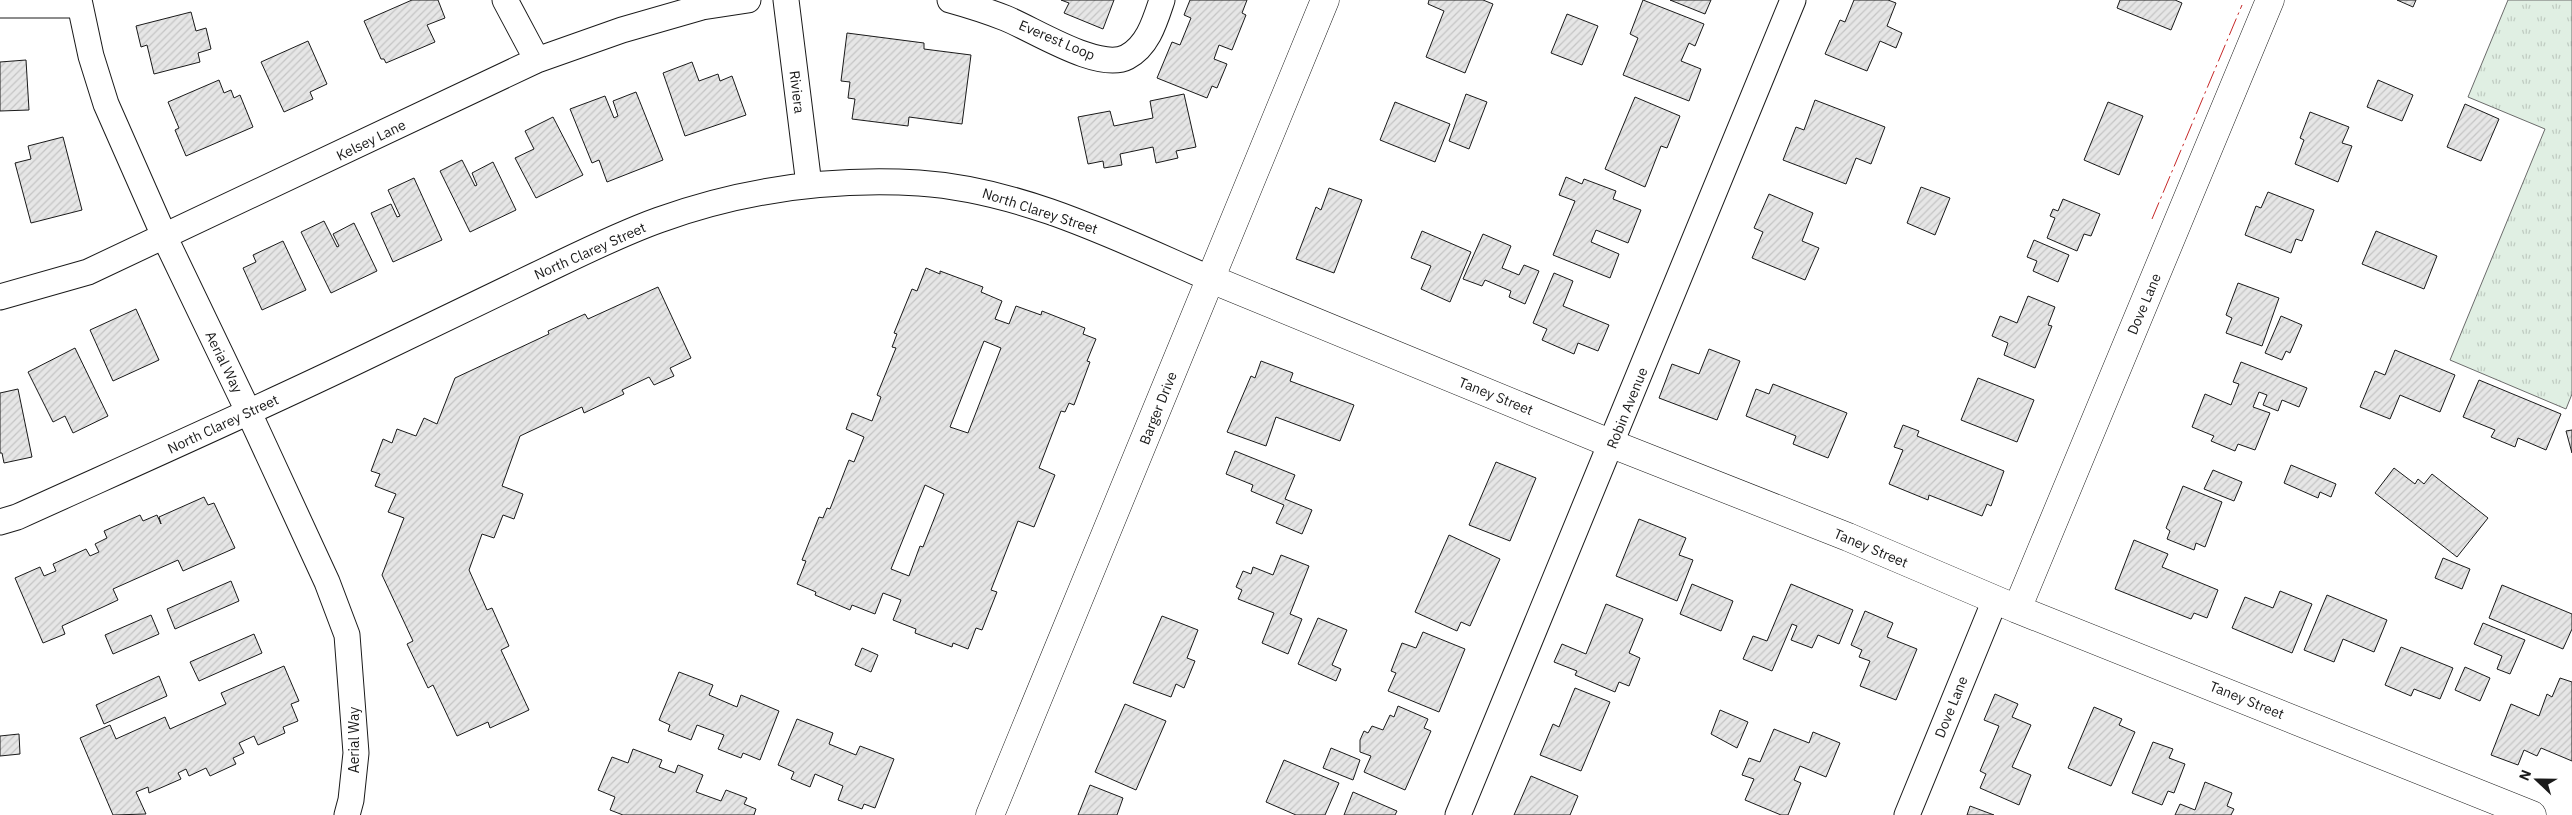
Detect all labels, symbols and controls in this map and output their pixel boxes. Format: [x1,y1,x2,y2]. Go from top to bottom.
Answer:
street label: Everest Loop [1016,16,1098,64]
street label: Riviera [785,70,809,115]
street label: Kelsey Lane [333,115,409,164]
street label: North Clarey Street [980,184,1100,238]
street label: North Clarey Street [531,218,649,284]
street label: Dove Lane [2123,270,2165,337]
street label: Aerial Way [201,328,247,396]
street label: Robin Avenue [1603,364,1652,451]
street label: Barger Drive [1135,368,1181,447]
street label: Taney Street [1456,373,1536,419]
street label: North Clarey Street [165,390,281,458]
street label: Taney Street [1831,524,1911,572]
street label: Dove Lane [1930,673,1972,741]
street label: Taney Street [2207,677,2287,723]
street label: Aerial Way [345,707,363,773]
north arrow [2512,755,2562,805]
text: N [2515,767,2535,783]

